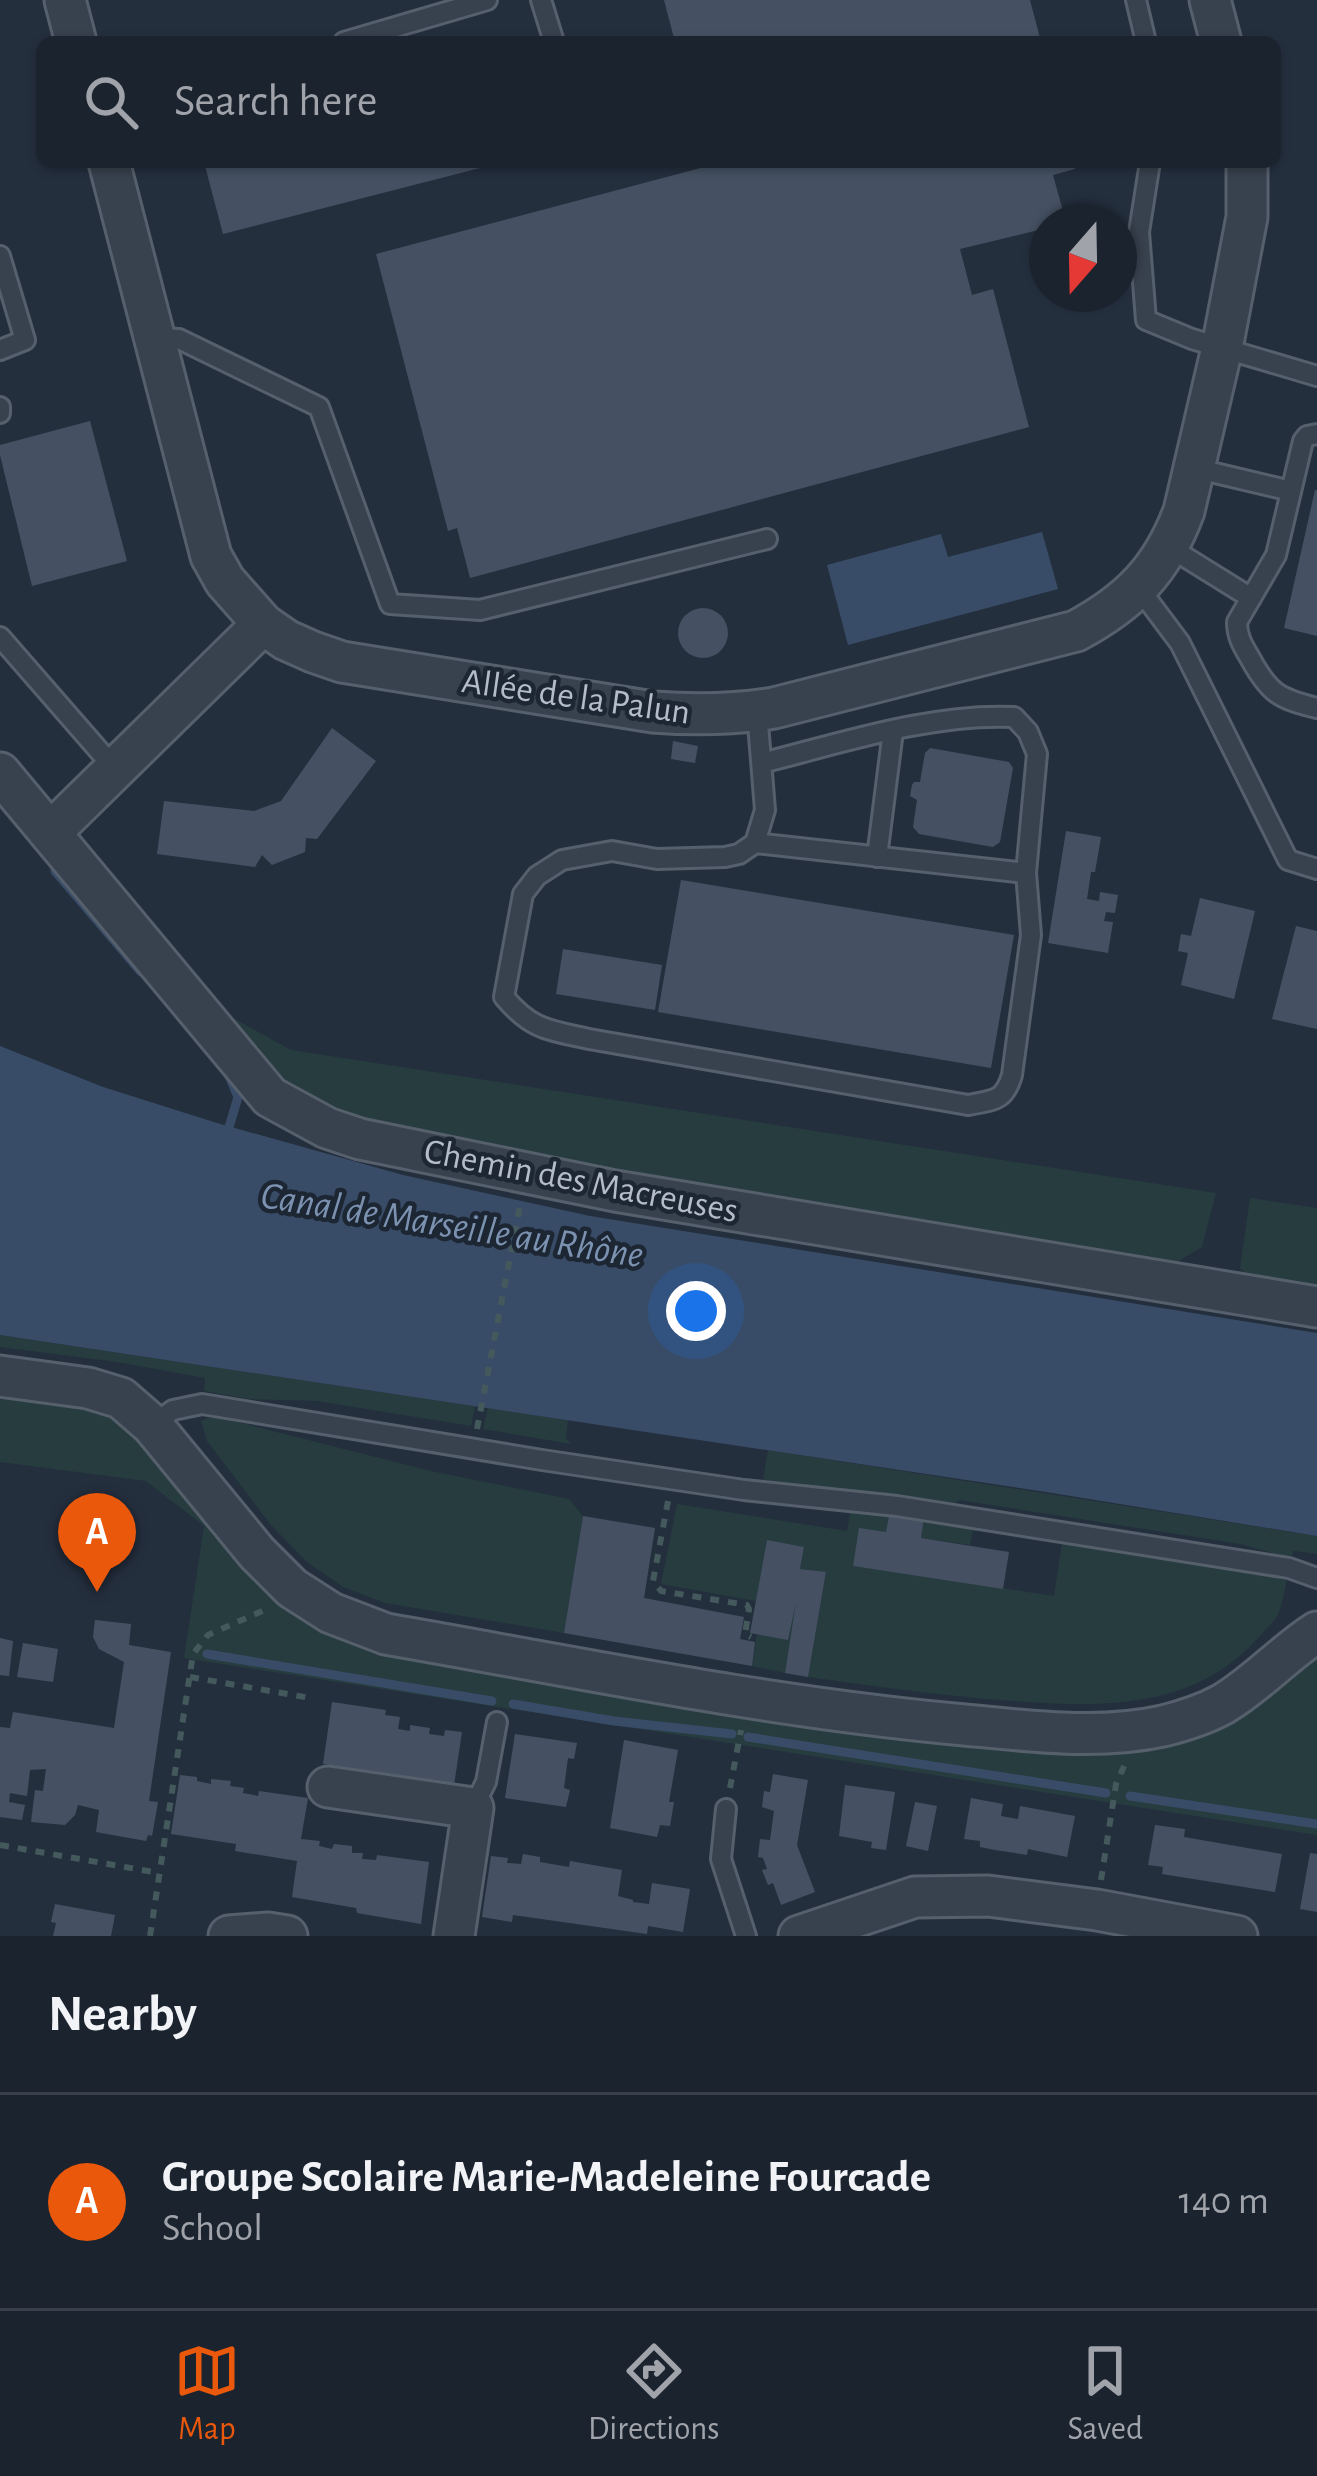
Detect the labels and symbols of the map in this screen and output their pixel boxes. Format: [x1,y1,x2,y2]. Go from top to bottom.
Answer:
north arrow [1029,204,1137,312]
street label: Allée de la Palun [459,663,693,731]
street label: Chemin des Macreuses [421,1133,741,1229]
water label: Canal de Marseille au Rhône [258,1176,646,1276]
your location [666,1281,726,1341]
pin: A [58,1493,136,1592]

